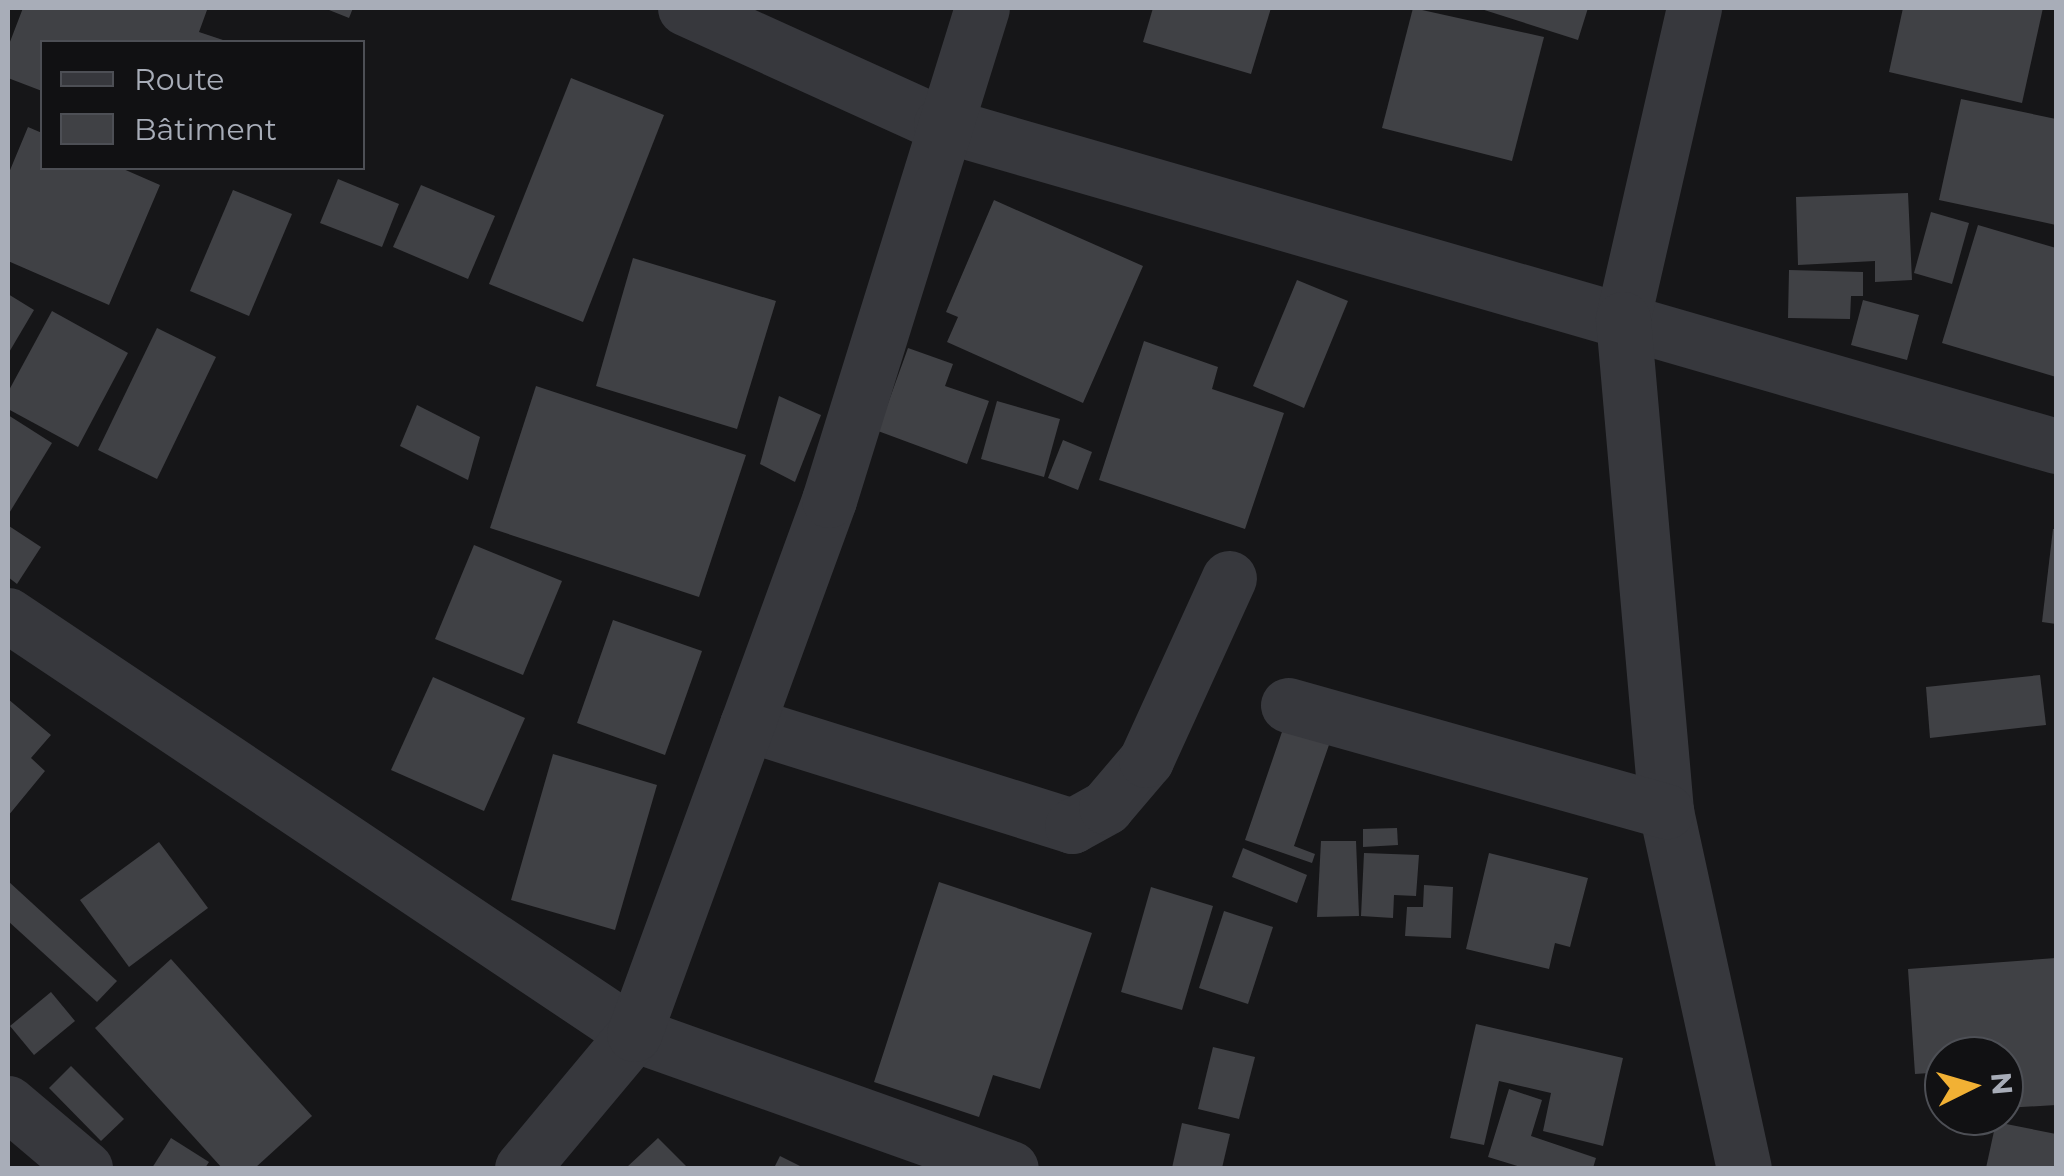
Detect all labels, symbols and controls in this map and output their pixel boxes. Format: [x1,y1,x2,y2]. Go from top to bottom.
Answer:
legend [40,40,365,170]
text: Route [134,61,224,98]
text: Bâtiment [134,111,277,148]
north arrow [1924,1036,2024,1136]
text: N [1984,1071,2020,1096]

